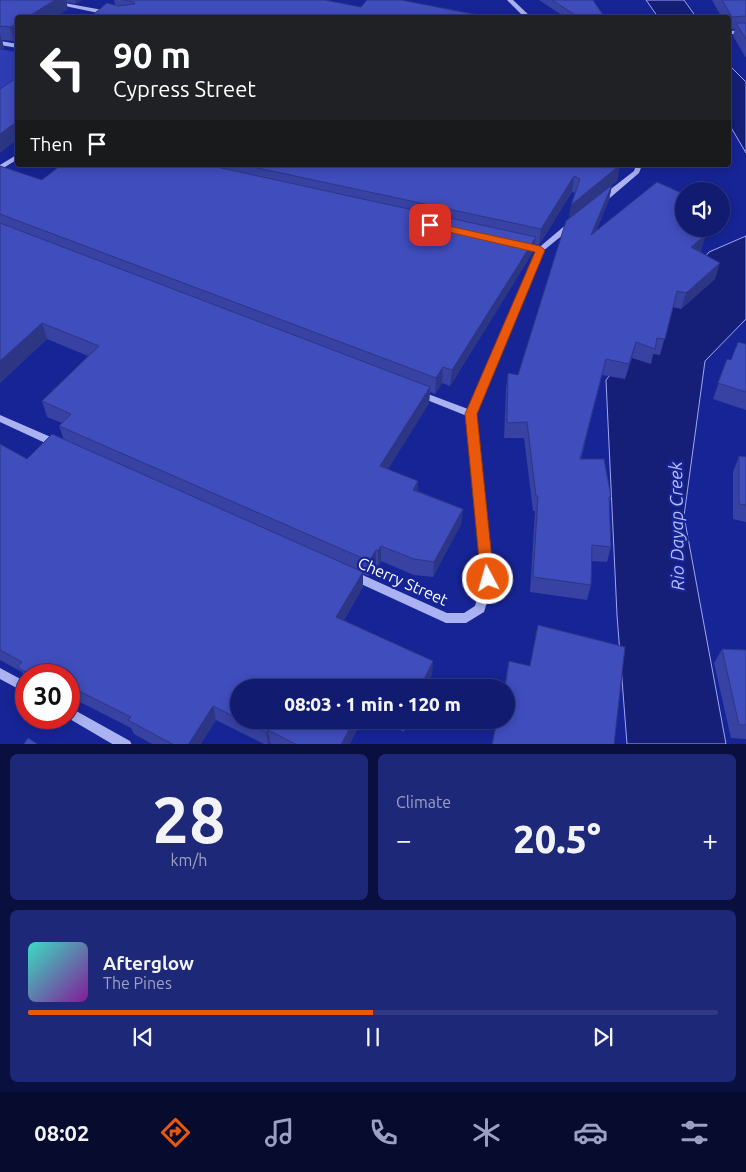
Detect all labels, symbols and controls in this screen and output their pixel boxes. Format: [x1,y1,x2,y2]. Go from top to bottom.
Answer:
icon: left [30,35,95,100]
text: 90 m [113,35,191,75]
text: Cypress Street [113,76,256,101]
icon: arrive [83,130,111,158]
text: Then [30,133,73,155]
map controls [675,182,730,237]
button: sound [675,182,730,237]
pin [409,204,451,246]
icon: arrive [416,211,444,239]
water label: Rio Dayap Creek [665,460,687,591]
position arrow [461,552,513,604]
street label: Cherry Street [355,553,451,609]
speed limit sign: 30 [15,664,80,729]
text: 08:03 · 1 min · 120 m [284,693,461,715]
text: 28 [152,782,226,855]
text: Climate [396,793,451,811]
text: 20.5° [513,818,601,860]
text: − [396,824,412,855]
text: + [702,824,718,855]
text: km/h [171,851,207,869]
text: Afterglow [103,952,194,974]
text: The Pines [103,974,172,992]
icon: previous [129,1023,157,1051]
icon: pause [359,1023,387,1051]
icon: next [589,1023,617,1051]
icon: directions [158,1115,193,1150]
icon: music [262,1115,297,1150]
icon: phone [366,1115,401,1150]
icon: climate [469,1115,504,1150]
icon: car [573,1115,608,1150]
icon: filters [677,1115,712,1150]
text: 08:02 [34,1120,89,1145]

